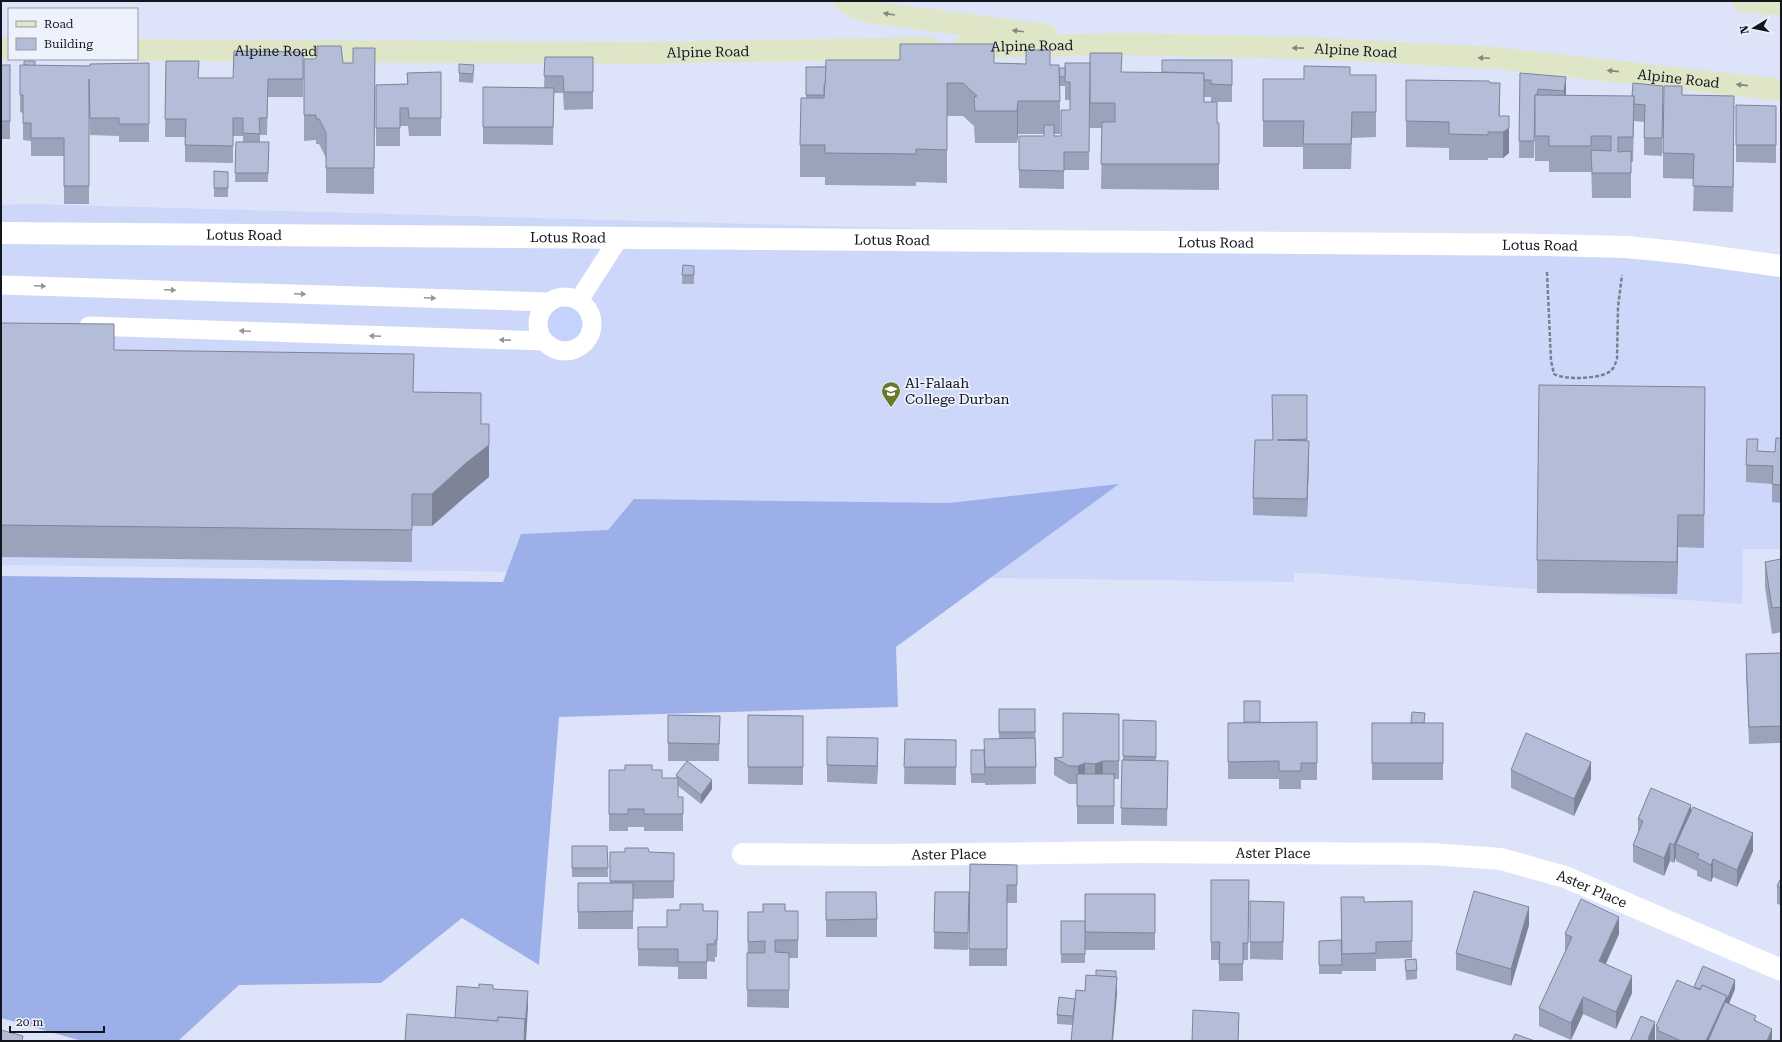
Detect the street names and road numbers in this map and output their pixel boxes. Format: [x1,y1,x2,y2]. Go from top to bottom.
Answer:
street label: Alpine Road [991,37,1073,55]
street label: Alpine Road [1314,40,1398,61]
street label: Alpine Road [235,43,317,59]
street label: Alpine Road [667,43,749,61]
street label: Alpine Road [1637,66,1720,91]
street label: Lotus Road [206,227,282,243]
street label: Lotus Road [530,229,606,246]
street label: Lotus Road [854,232,930,248]
street label: Lotus Road [1178,234,1254,251]
street label: Lotus Road [1502,237,1578,254]
street label: Aster Place [1235,845,1311,861]
street label: Aster Place [911,846,987,863]
street label: Aster Place [1555,867,1630,911]

